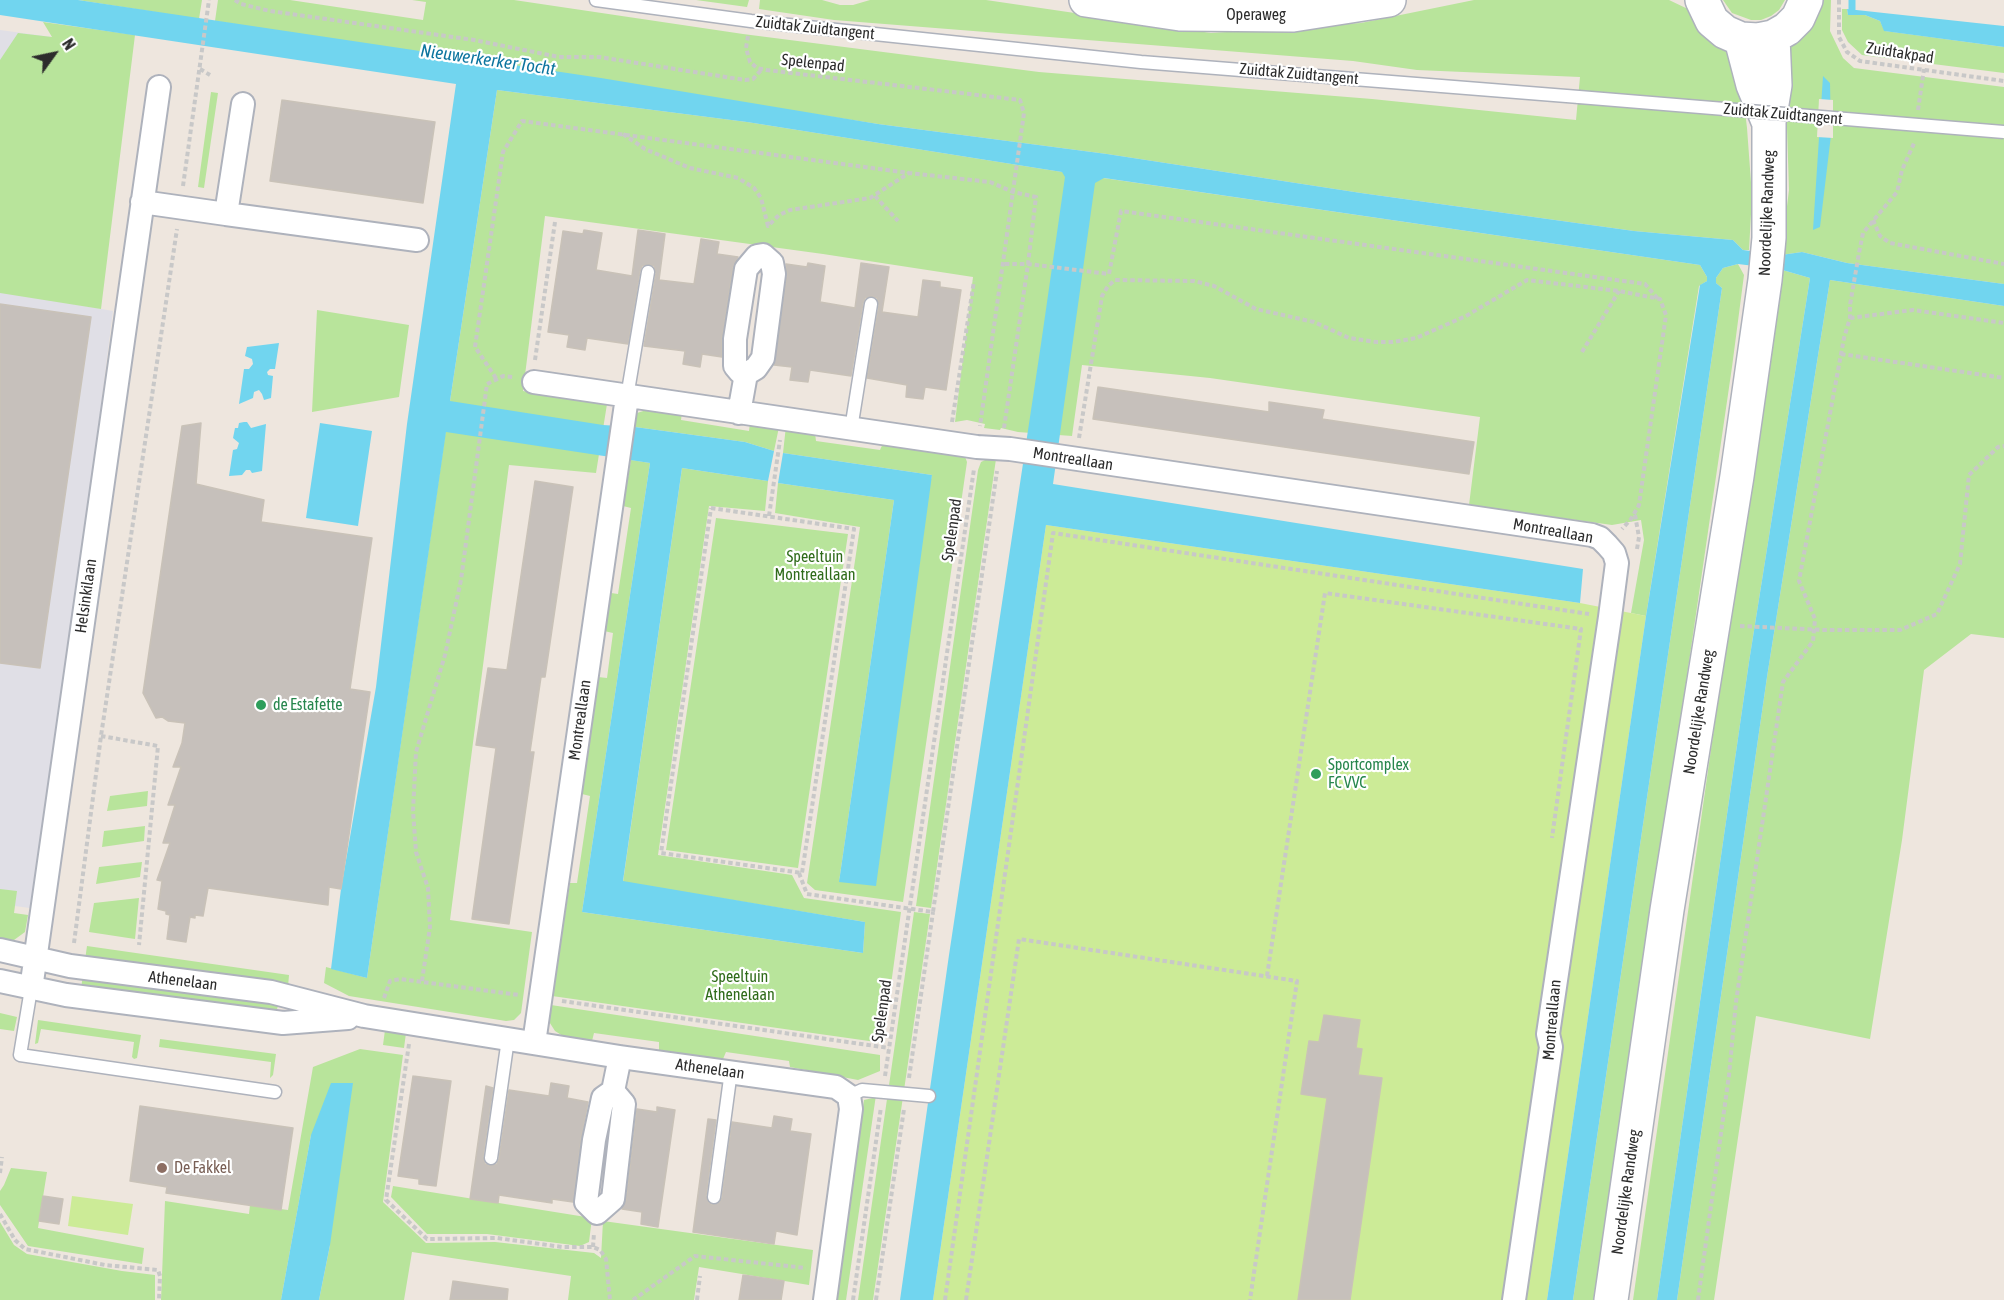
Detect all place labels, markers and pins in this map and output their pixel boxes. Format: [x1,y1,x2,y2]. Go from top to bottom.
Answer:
place label: de Estafette [273,695,343,715]
marker: de Estafette [254,698,268,712]
place label: Sportcomplex FC VVC [1328,755,1409,793]
marker: Sportcomplex FC VVC [1309,767,1323,781]
place label: De Fakkel [174,1158,231,1178]
marker: De Fakkel [155,1161,169,1175]

